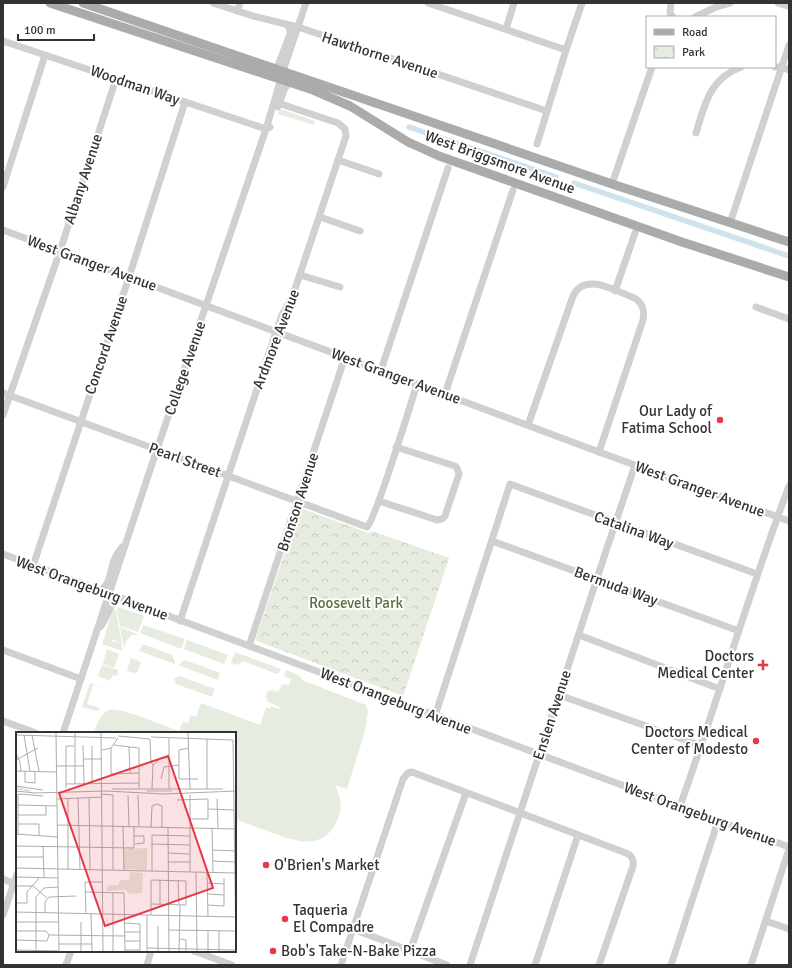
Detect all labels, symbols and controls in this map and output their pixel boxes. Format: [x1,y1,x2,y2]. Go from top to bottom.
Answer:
scale bar [18,16,94,42]
legend [646,16,776,68]
text: 100 m [24,23,56,38]
text: Road [682,25,708,40]
street label: Hawthorne Avenue [320,28,440,82]
text: Park [682,45,705,60]
street label: Woodman Way [88,61,182,109]
street label: West Briggsmore Avenue [422,126,578,198]
street label: Albany Avenue [60,131,106,227]
street label: West Granger Avenue [25,231,159,295]
street label: Ardmore Avenue [249,287,303,391]
street label: Concord Avenue [81,293,131,397]
street label: College Avenue [160,319,210,417]
street label: West Granger Avenue [329,344,463,408]
place label: Our Lady of Fatima School [621,402,713,437]
marker: Our Lady of Fatima School [715,415,725,425]
street label: Pearl Street [146,439,224,481]
street label: Bronson Avenue [274,450,322,554]
street label: West Granger Avenue [633,457,767,521]
street label: Catalina Way [592,507,676,553]
street label: West Orangeburg Avenue [13,552,171,624]
street label: Bermuda Way [572,563,660,609]
park label: Roosevelt Park [309,594,403,612]
place label: Doctors Medical Center [657,647,754,682]
marker: Doctors Medical Center [757,659,769,671]
street label: West Orangeburg Avenue [318,664,474,738]
street label: Enslen Avenue [529,668,575,762]
place label: Doctors Medical Center of Modesto [631,723,748,758]
inset map [16,732,236,952]
marker: Doctors Medical Center of Modesto [751,736,761,746]
street label: West Orangeburg Avenue [621,778,779,850]
place label: O'Brien's Market [274,856,380,874]
marker: O'Brien's Market [261,860,271,870]
place label: Taqueria El Compadre [293,901,374,936]
marker: Taqueria El Compadre [280,914,290,924]
place label: Bob's Take-N-Bake Pizza [281,942,436,960]
marker: Bob's Take-N-Bake Pizza [268,946,278,956]

